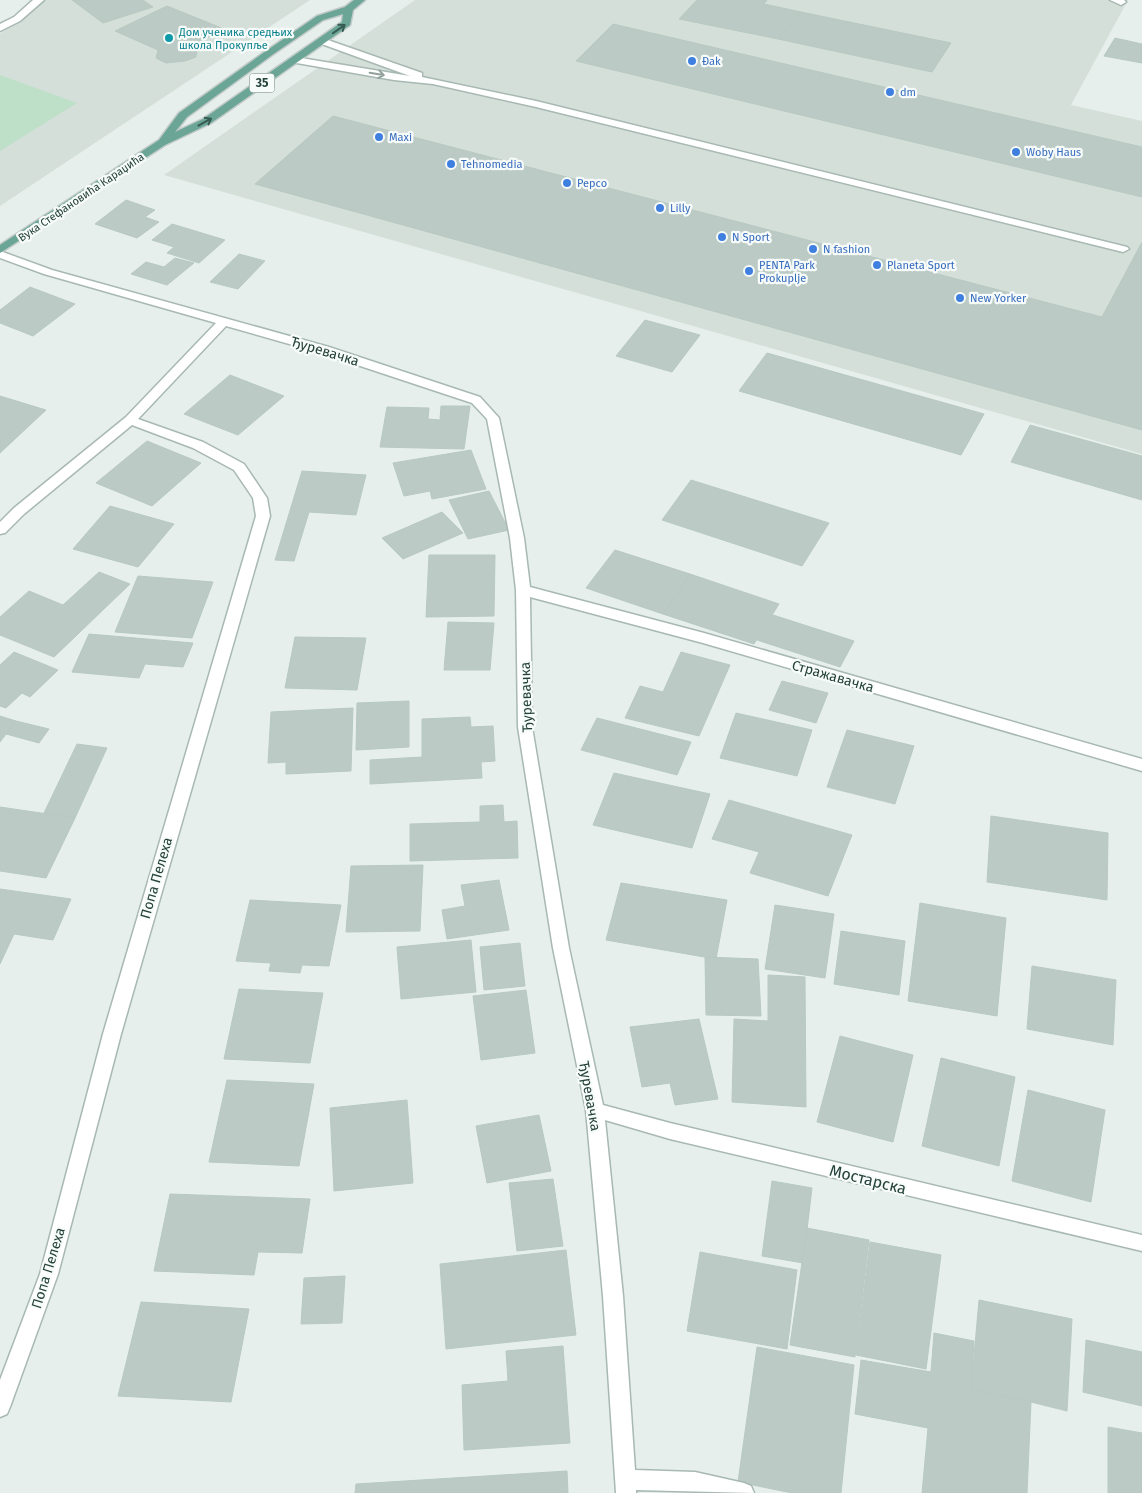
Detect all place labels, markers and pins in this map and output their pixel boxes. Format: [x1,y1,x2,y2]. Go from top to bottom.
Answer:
place label: Дом ученика средњих школа Прокупље [178,26,293,52]
marker: Дом ученика средњих школа Прокупље [163,32,175,44]
marker: Đak [686,55,698,67]
place label: Đak [702,55,721,68]
marker: dm [884,86,896,98]
place label: dm [900,86,916,99]
marker: Maxi [373,131,385,143]
place label: Maxi [389,131,412,144]
marker: Woby Haus [1010,146,1022,158]
place label: Woby Haus [1026,146,1081,159]
marker: Tehnomedia [445,158,457,170]
place label: Tehnomedia [461,158,522,171]
marker: Pepco [561,177,573,189]
place label: Pepco [577,177,607,190]
marker: Lilly [654,202,666,214]
place label: Lilly [670,202,691,215]
marker: N Sport [716,231,728,243]
place label: N Sport [732,231,770,244]
marker: N fashion [807,243,819,255]
place label: N fashion [823,243,870,256]
place label: PENTA Park Prokuplje [759,259,815,285]
marker: Planeta Sport [871,259,883,271]
place label: Planeta Sport [887,259,955,272]
marker: PENTA Park Prokuplje [743,265,755,277]
marker: New Yorker [954,292,966,304]
place label: New Yorker [970,292,1027,305]

